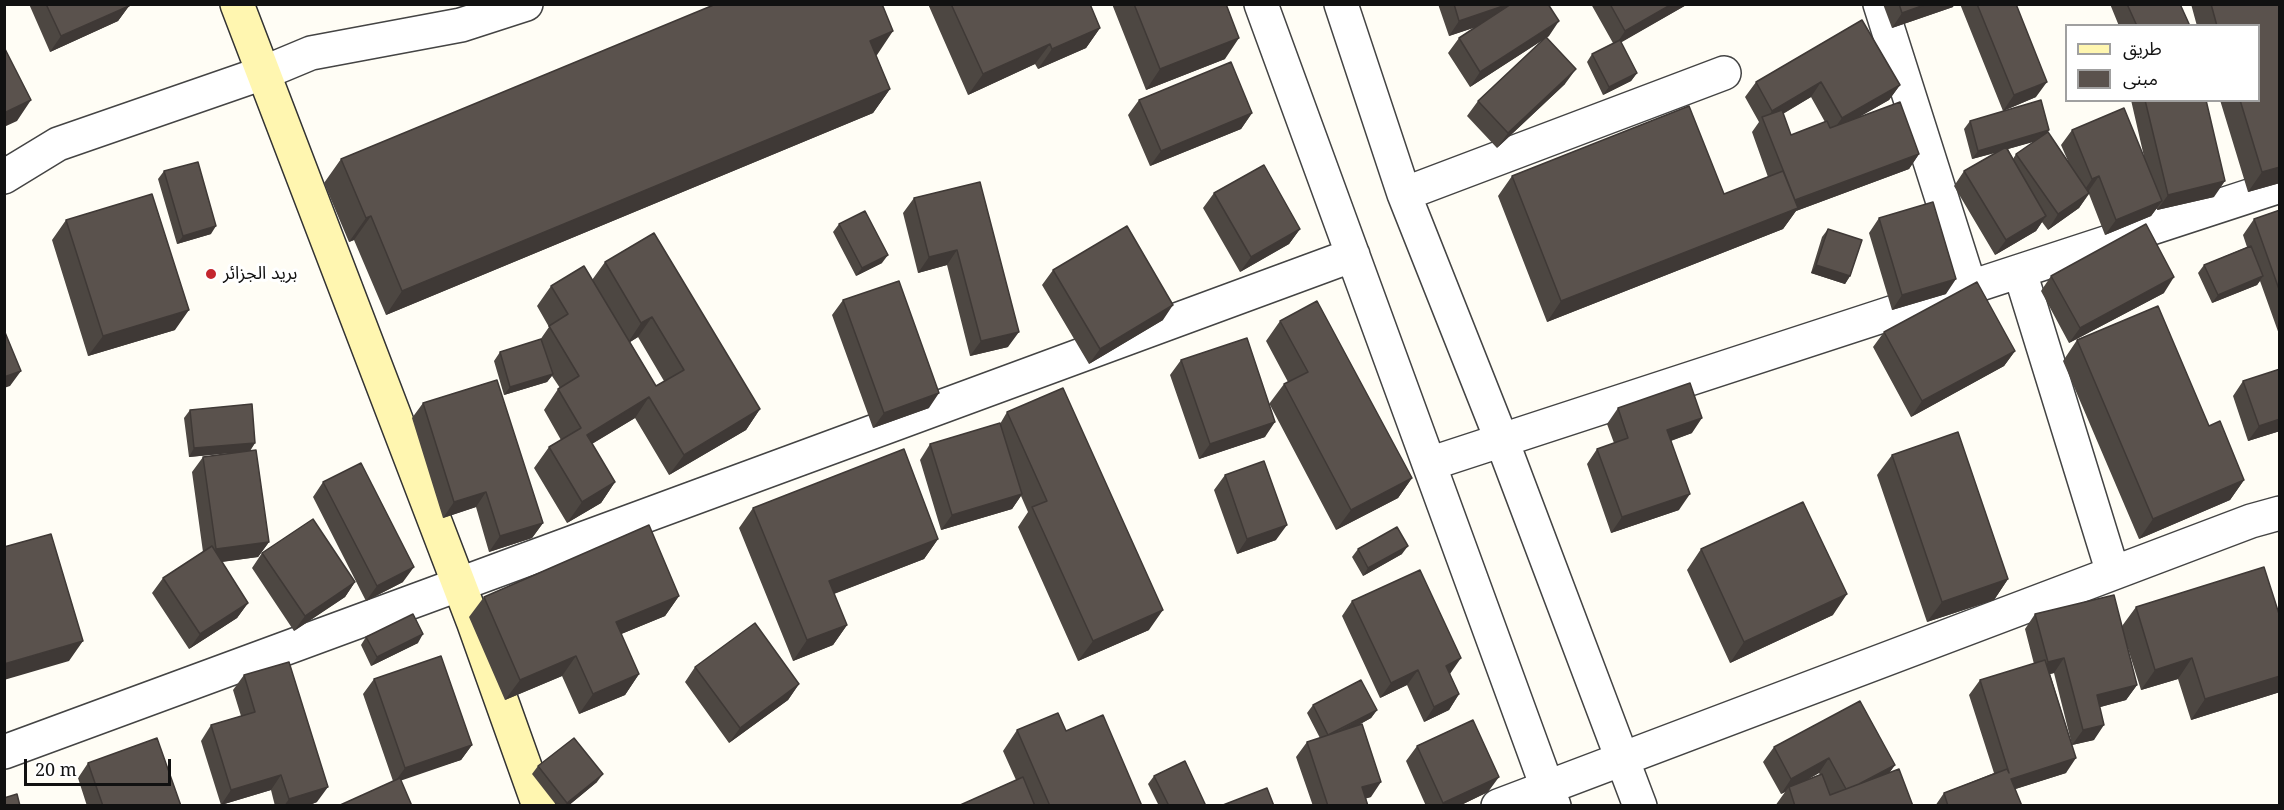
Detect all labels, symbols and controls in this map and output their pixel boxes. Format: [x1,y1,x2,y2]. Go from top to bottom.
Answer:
legend [2065,24,2260,102]
text: طريق [2123,36,2162,60]
text: مبنى [2123,66,2158,90]
place label: بريد الجزائر [223,263,297,285]
marker: بريد الجزائر [204,267,218,281]
scale bar [27,747,174,785]
text: 20 m [35,757,77,781]

